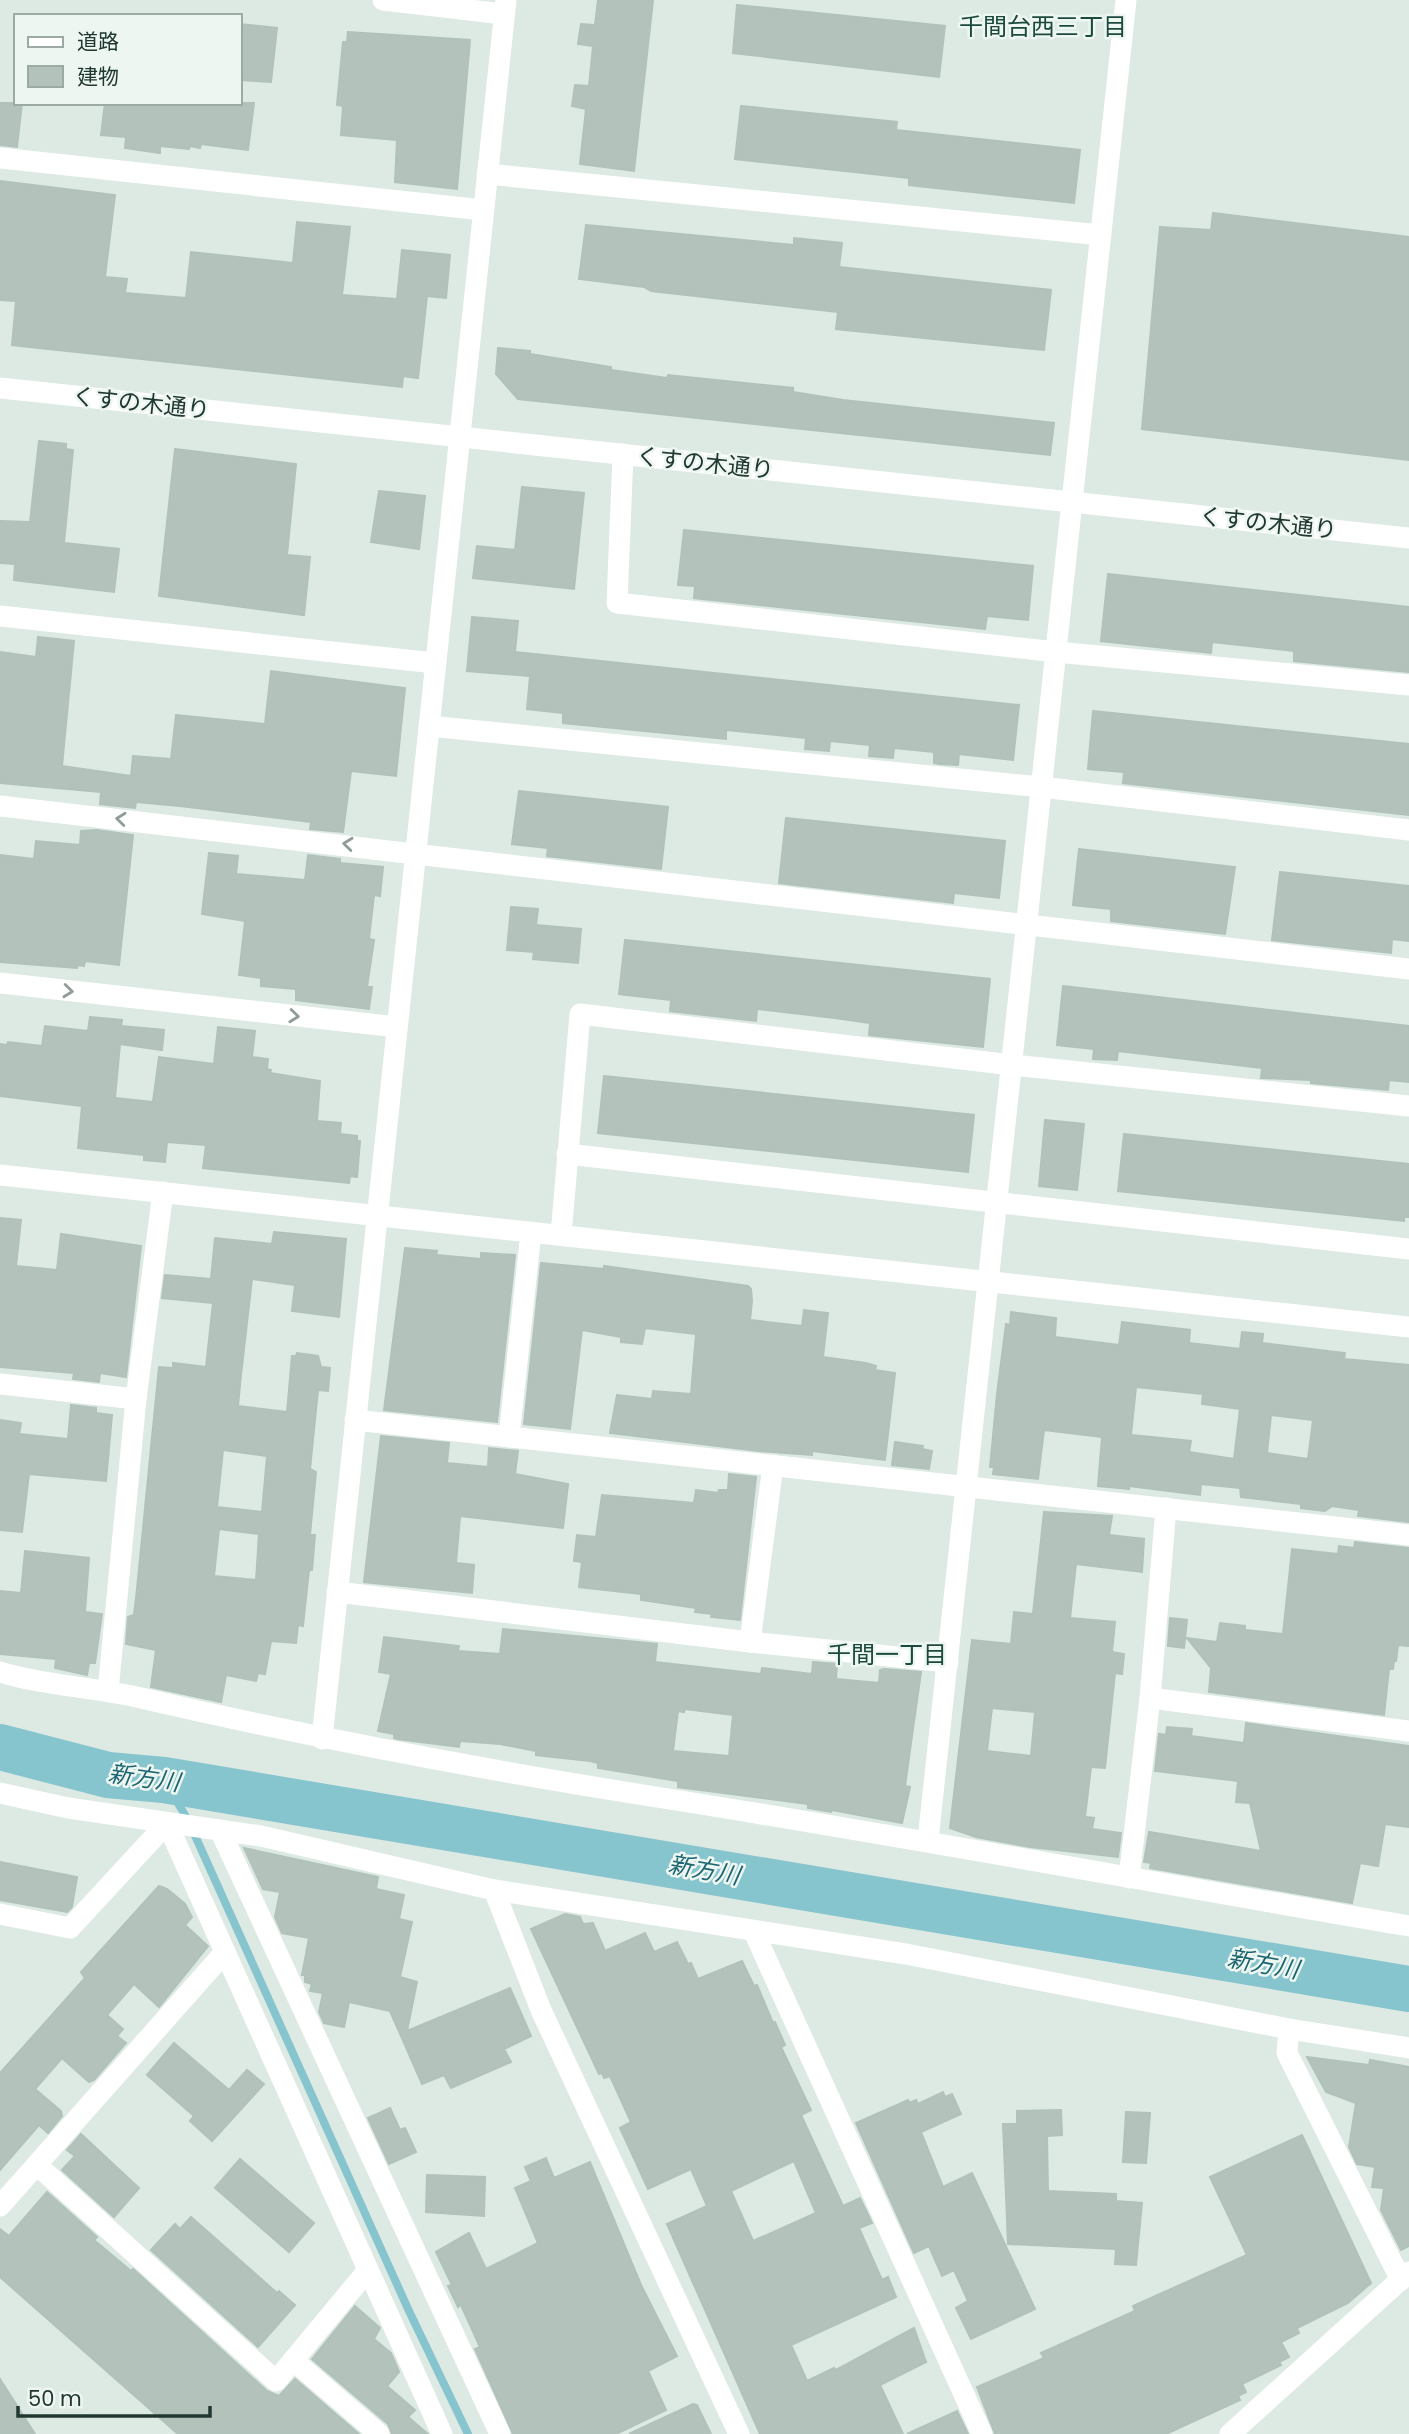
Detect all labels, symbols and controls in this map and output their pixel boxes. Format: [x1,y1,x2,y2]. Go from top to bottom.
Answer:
district label: 千間台西三丁目 [959,10,1127,43]
legend [14,14,242,105]
text: 道路 [77,27,119,56]
text: 建物 [77,62,119,91]
street label: くすの木通り [71,380,211,426]
street label: くすの木通り [635,440,775,486]
street label: くすの木通り [1198,500,1338,546]
one-way arrow [116,812,127,827]
one-way arrow [342,837,353,852]
one-way arrow [62,983,74,998]
one-way arrow [288,1008,300,1023]
district label: 千間一丁目 [827,1638,947,1671]
water label: 新方川 [106,1756,185,1799]
water label: 新方川 [666,1847,745,1893]
water label: 新方川 [1225,1941,1304,1987]
scale bar [18,2374,210,2418]
text: 50 m [28,2384,82,2413]

